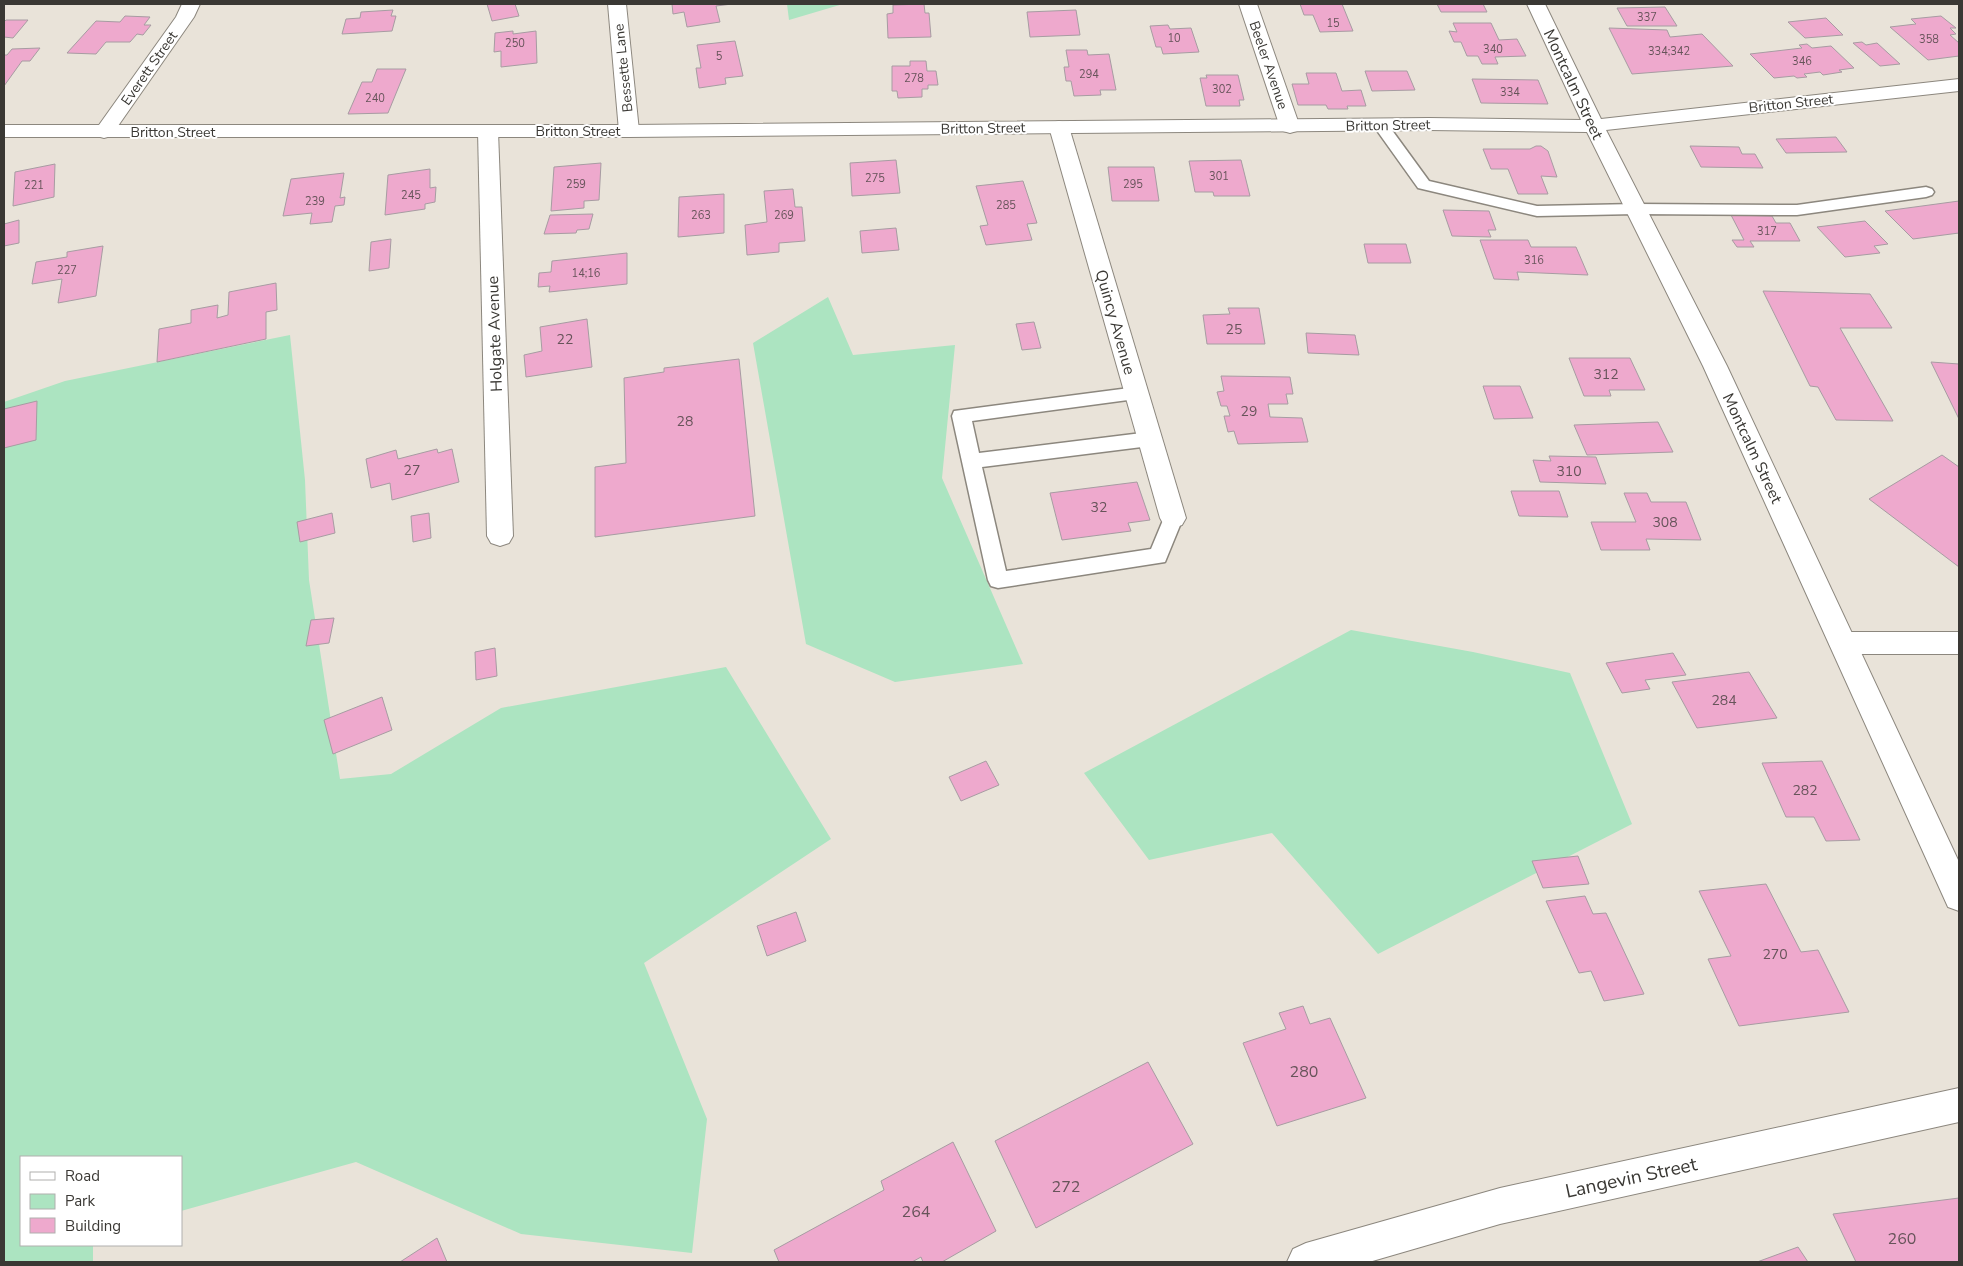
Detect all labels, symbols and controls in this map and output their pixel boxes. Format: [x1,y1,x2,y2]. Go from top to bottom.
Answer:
house number: 337 [1637,10,1657,25]
house number: 15 [1326,16,1340,31]
street label: Beeler Avenue [1245,19,1293,112]
street label: Bessette Lane [609,23,638,113]
street label: Montcalm Street [1538,26,1608,143]
street label: Everett Street [117,27,182,109]
house number: 10 [1167,31,1181,46]
house number: 358 [1919,32,1939,47]
house number: 250 [505,36,525,51]
house number: 340 [1483,42,1503,57]
house number: 334;342 [1648,44,1690,59]
house number: 5 [716,49,723,64]
house number: 346 [1792,54,1812,69]
house number: 294 [1079,67,1099,82]
house number: 278 [904,71,924,86]
house number: 302 [1212,82,1232,97]
house number: 334 [1500,85,1520,100]
street label: Britton Street [1748,90,1834,117]
house number: 240 [365,91,385,106]
street label: Britton Street [1345,115,1431,136]
street label: Britton Street [940,118,1026,139]
street label: Britton Street [536,122,620,141]
street label: Britton Street [131,123,215,142]
house number: 301 [1209,169,1229,184]
house number: 275 [865,171,885,186]
house number: 259 [566,177,586,192]
house number: 295 [1123,177,1143,192]
house number: 221 [24,178,44,193]
house number: 245 [401,188,421,203]
house number: 239 [305,194,325,209]
house number: 285 [996,198,1016,213]
house number: 263 [691,208,711,223]
house number: 269 [774,208,794,223]
house number: 317 [1757,224,1777,239]
house number: 316 [1524,253,1544,268]
house number: 227 [57,263,77,278]
house number: 14;16 [572,266,601,281]
street label: Quincy Avenue [1090,267,1141,377]
street label: Holgate Avenue [482,276,508,392]
house number: 25 [1226,320,1242,339]
house number: 22 [557,330,573,349]
house number: 312 [1593,365,1619,384]
street label: Montcalm Street [1717,390,1787,507]
house number: 29 [1241,402,1257,421]
house number: 28 [677,412,693,431]
house number: 27 [404,461,420,480]
house number: 310 [1556,462,1582,481]
house number: 32 [1091,498,1107,517]
house number: 308 [1652,513,1678,532]
house number: 284 [1711,691,1737,710]
house number: 282 [1792,781,1818,800]
house number: 270 [1762,945,1788,964]
house number: 280 [1290,1061,1318,1083]
street label: Langevin Street [1563,1151,1700,1205]
legend [20,1156,182,1246]
text: Road [65,1166,100,1186]
house number: 272 [1052,1176,1080,1198]
text: Park [65,1191,95,1211]
house number: 264 [902,1201,931,1223]
text: Building [65,1216,121,1236]
house number: 260 [1888,1228,1916,1250]

